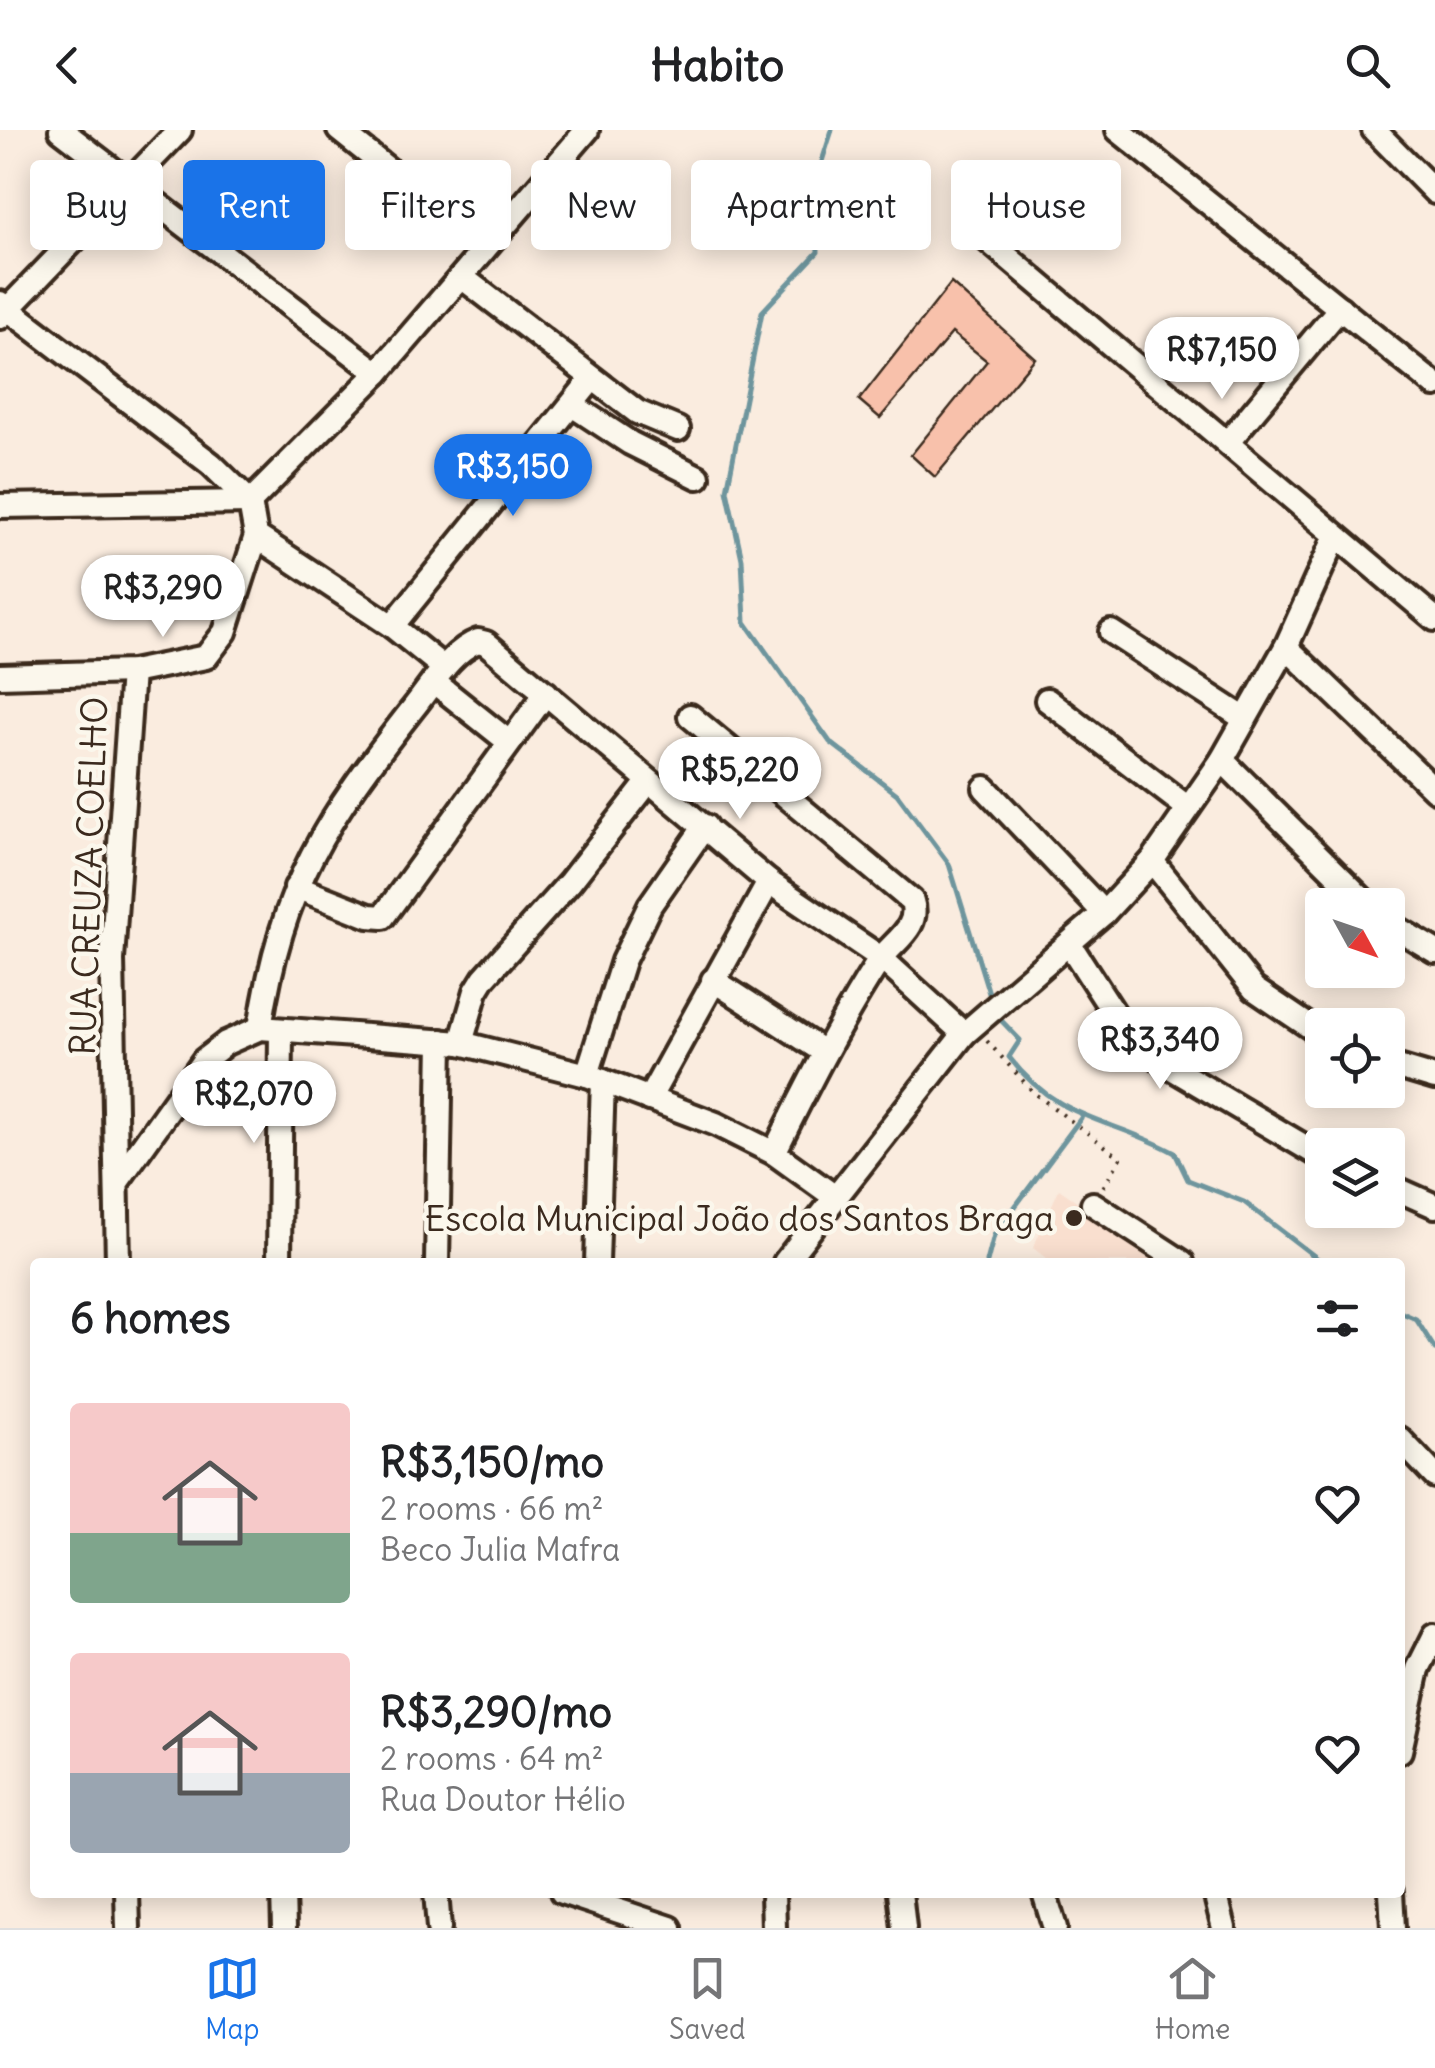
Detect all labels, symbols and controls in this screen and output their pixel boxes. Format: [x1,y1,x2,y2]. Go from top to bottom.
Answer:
text: Habito [651,37,784,93]
icon: back [40,38,95,93]
icon: search [1340,38,1395,93]
chip: Buy [30,160,163,250]
chip: Rent [183,160,325,250]
chip: Filters [345,160,511,250]
chip: New [531,160,671,250]
chip: Apartment [691,160,931,250]
chip: House [951,160,1121,250]
pin: R$7,150 [1130,317,1314,402]
text: R$7,150 [1166,329,1278,370]
pin: R$3,150 [421,434,605,519]
text: R$3,150 [456,446,570,487]
pin: R$3,290 [71,555,255,640]
text: R$3,290 [103,567,223,608]
street label: RUA CREUZA COELHO [60,696,116,1056]
pin: R$5,220 [648,737,832,822]
text: R$5,220 [680,749,800,790]
north arrow [1305,888,1405,988]
map controls [1305,888,1405,1228]
pin: R$3,340 [1068,1007,1252,1092]
button: locate [1305,1008,1405,1108]
text: R$3,340 [1100,1019,1220,1060]
pin: R$2,070 [162,1061,346,1146]
text: R$2,070 [194,1073,314,1114]
button: layers [1305,1128,1405,1228]
place label: Escola Municipal João dos Santos Braga [425,1196,1054,1240]
marker: Escola Municipal João dos Santos Braga [1063,1207,1085,1229]
icon: filters [1310,1291,1365,1346]
text: 6 homes [70,1292,231,1344]
text: R$3,150/mo [380,1436,604,1488]
icon: home [150,1443,270,1563]
icon: heart [1310,1476,1365,1531]
text: 2 rooms · 66 m² [380,1488,603,1529]
text: Beco Julia Mafra [380,1529,620,1570]
text: R$3,290/mo [380,1686,612,1738]
icon: home [150,1693,270,1813]
icon: heart [1310,1726,1365,1781]
text: 2 rooms · 64 m² [380,1738,603,1779]
text: Rua Doutor Hélio [380,1779,626,1820]
tab: Map [205,1951,260,2047]
tab: Saved [669,1951,746,2047]
tab: Home [1155,1951,1230,2047]

